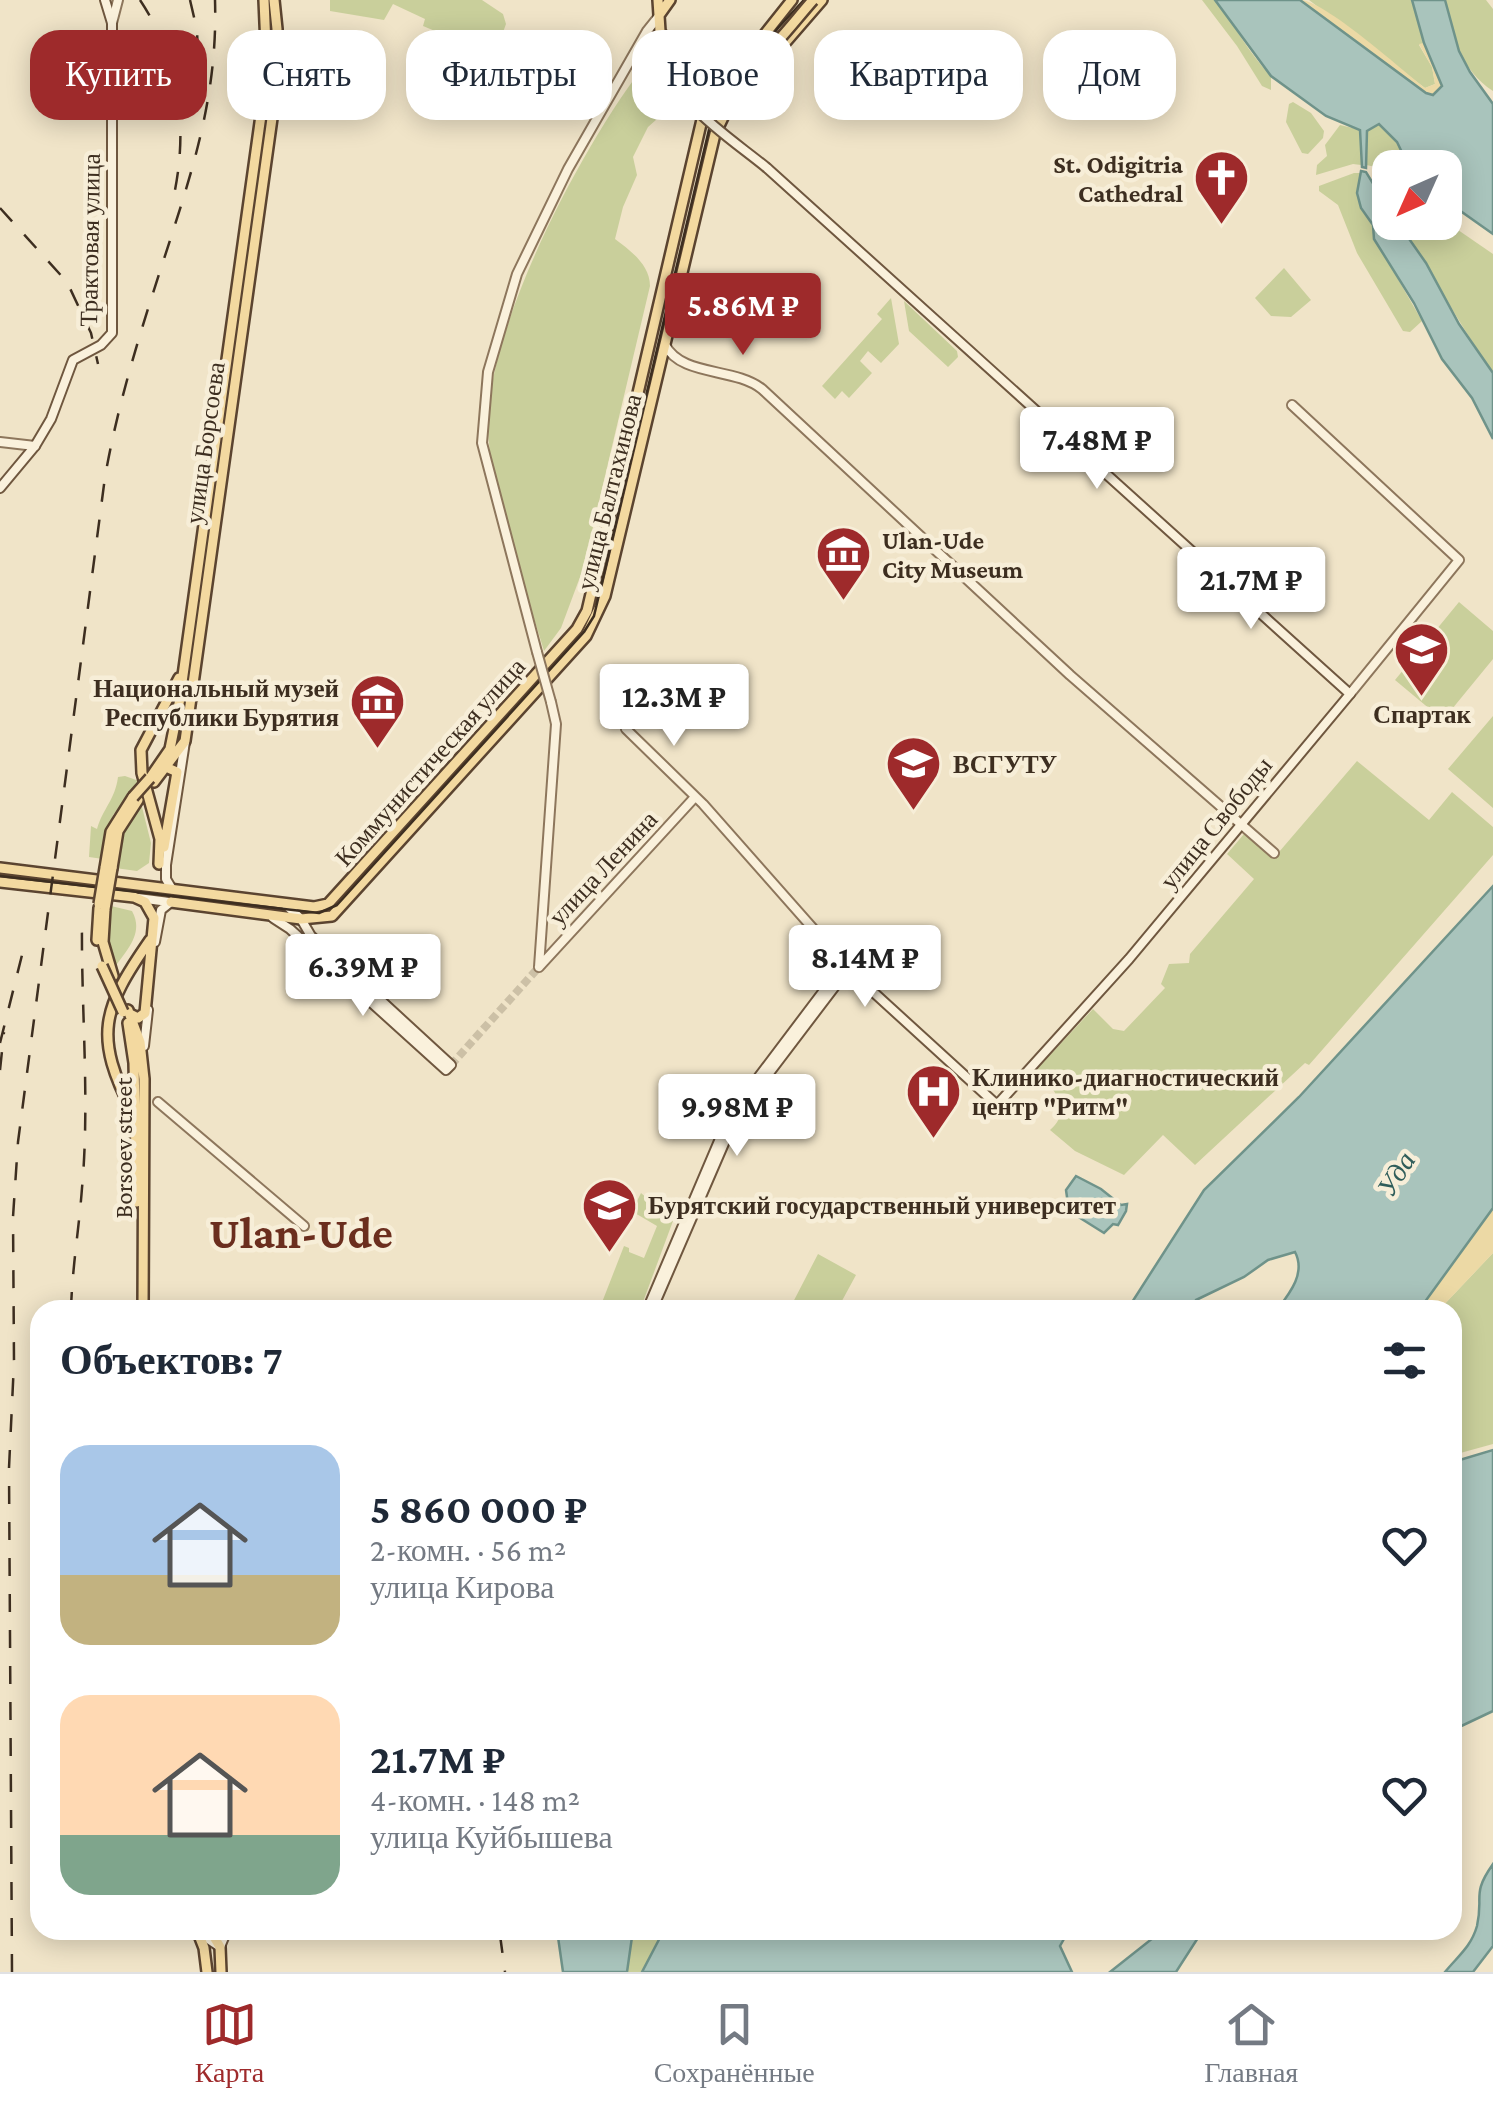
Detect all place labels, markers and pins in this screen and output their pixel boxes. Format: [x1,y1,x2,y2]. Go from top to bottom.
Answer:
church icon: St. Odigitria Cathedral [1192,148,1252,227]
place label: St. Odigitria Cathedral [1053,151,1184,207]
pin: 5.86M ₽ [651,273,835,358]
pin: 7.48M ₽ [1005,407,1189,492]
museum icon: Ulan-Ude City Museum [813,524,873,603]
place label: Ulan-Ude City Museum [882,527,1023,583]
pin: 21.7M ₽ [1159,547,1343,632]
school or university icon: Спартак [1392,619,1452,698]
pin: 12.3M ₽ [582,664,766,749]
museum icon: Национальный музей Республики Бурятия [348,672,408,751]
place label: Национальный музей Республики Бурятия [93,675,339,731]
place label: Спартак [1373,701,1472,728]
school or university icon: ВСГУТУ [884,734,944,813]
place label: ВСГУТУ [953,751,1057,778]
pin: 8.14M ₽ [773,925,957,1010]
pin: 6.39M ₽ [271,934,455,1019]
hospital icon: Клинико-диагностический центр "Ритм" [903,1061,963,1140]
place label: Клинико-диагностический центр "Ритм" [972,1064,1279,1120]
pin: 9.98M ₽ [645,1074,829,1159]
school or university icon: Бурятский государственный университет [579,1175,639,1254]
place label: Бурятский государственный университет [648,1192,1116,1219]

